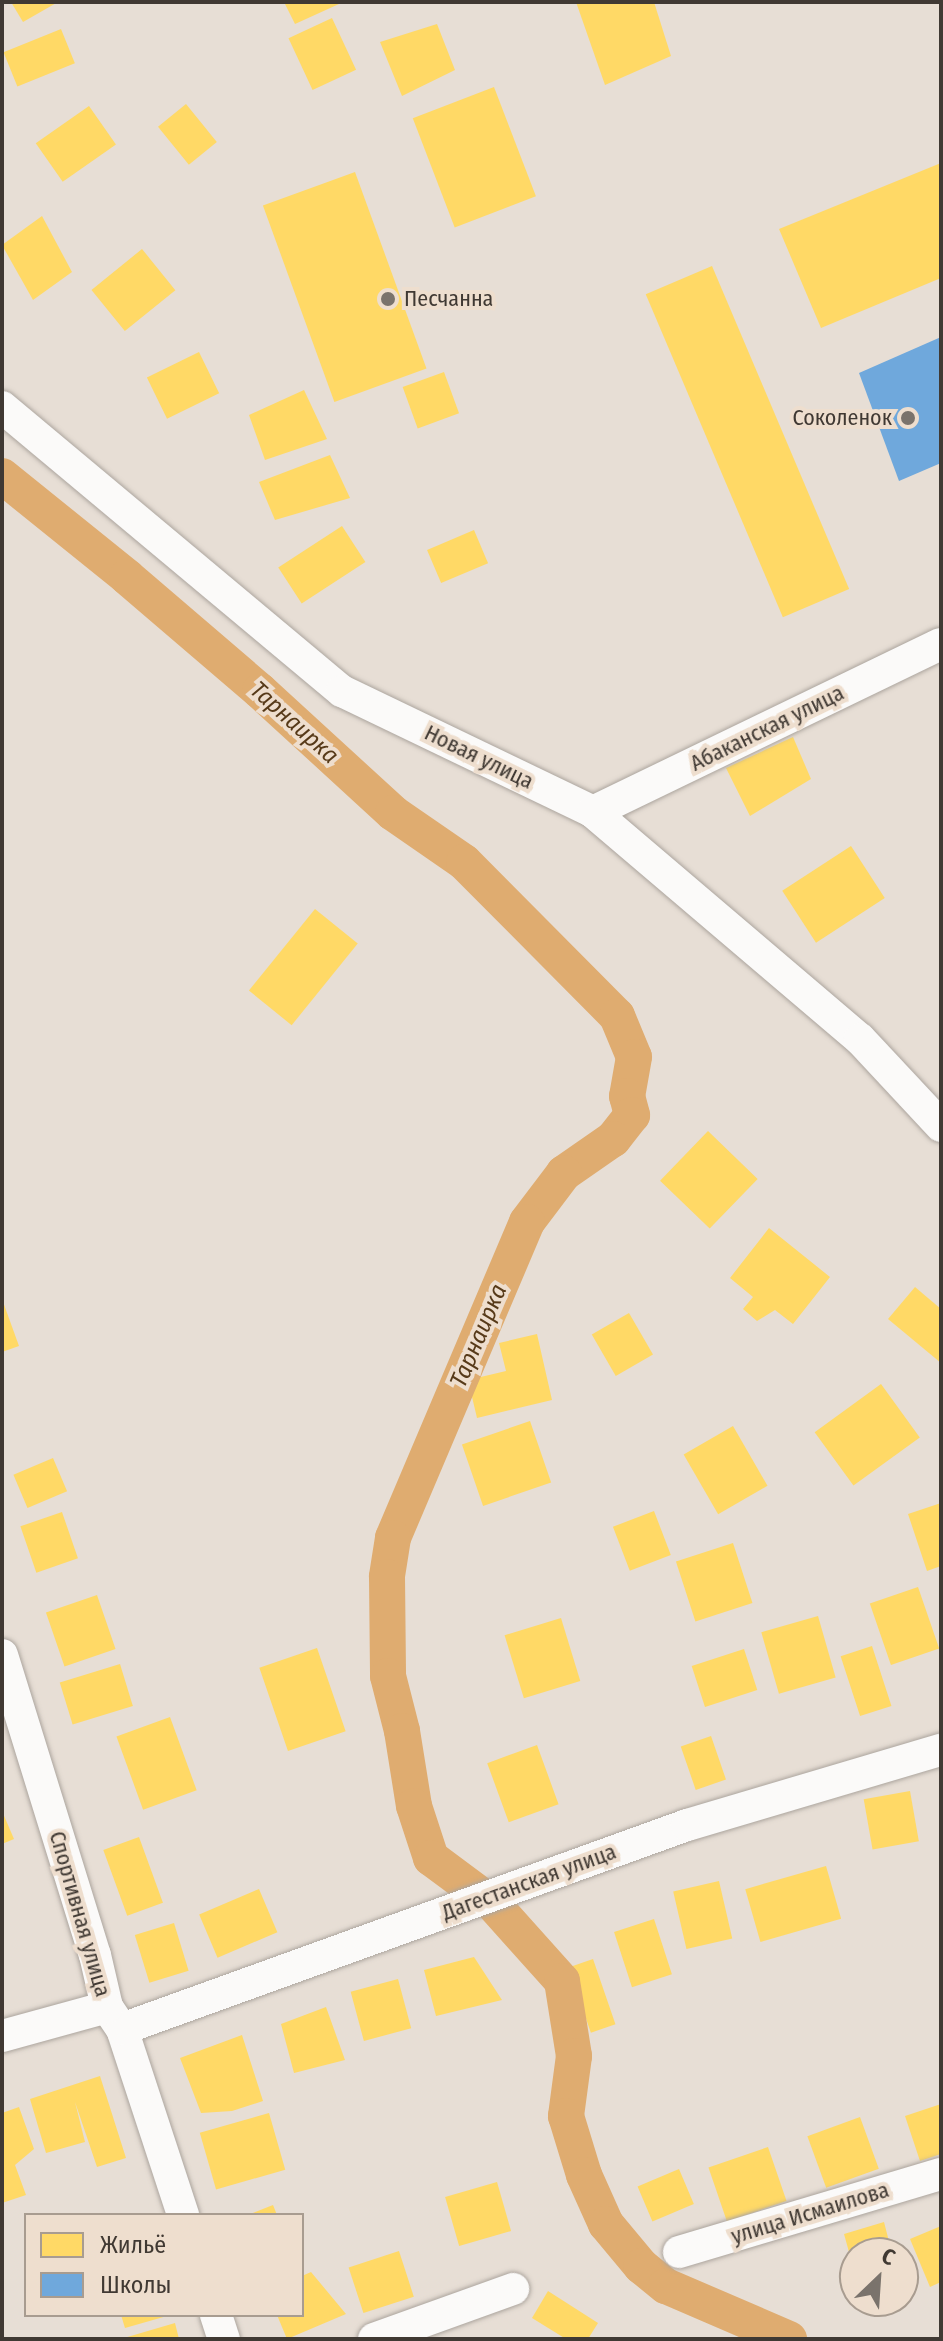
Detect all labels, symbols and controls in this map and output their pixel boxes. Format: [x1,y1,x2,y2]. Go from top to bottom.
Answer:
place label: Песчанна [404,286,493,312]
marker: Песчанна [379,290,397,308]
place label: Соколенок [792,405,892,431]
marker: Соколенок [899,409,917,427]
water label: Тарнаирка [244,676,344,770]
street label: Абаканская улица [686,679,848,777]
street label: Новая улица [420,719,538,795]
water label: Тарнаирка [444,1280,514,1392]
street label: Спортивная улица [44,1828,116,2000]
street label: Дагестанская улица [438,1838,620,1926]
street label: улица Исмаилова [728,2176,892,2250]
legend [24,2213,304,2317]
text: Жильё [100,2231,166,2259]
north arrow [839,2237,919,2317]
text: С [878,2242,899,2271]
text: Школы [100,2271,172,2299]

